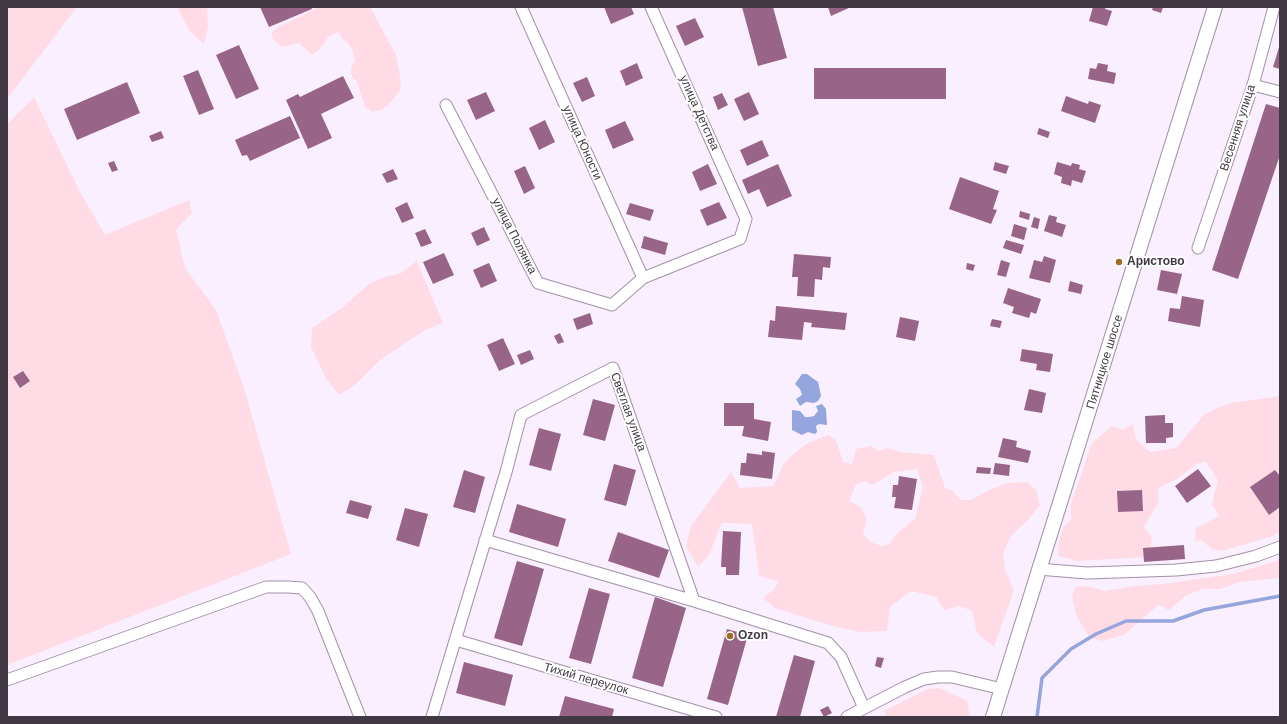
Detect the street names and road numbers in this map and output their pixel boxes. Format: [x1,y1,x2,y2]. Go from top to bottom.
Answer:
street label: улица Детства [676,73,722,153]
street label: Весенняя улица [1217,83,1259,173]
street label: улица Юности [559,104,605,182]
street label: улица Полянка [489,195,539,277]
street label: Пятницкое шоссе [1084,313,1126,411]
street label: Светлая улица [607,371,649,453]
street label: Тихий переулок [542,660,630,698]

